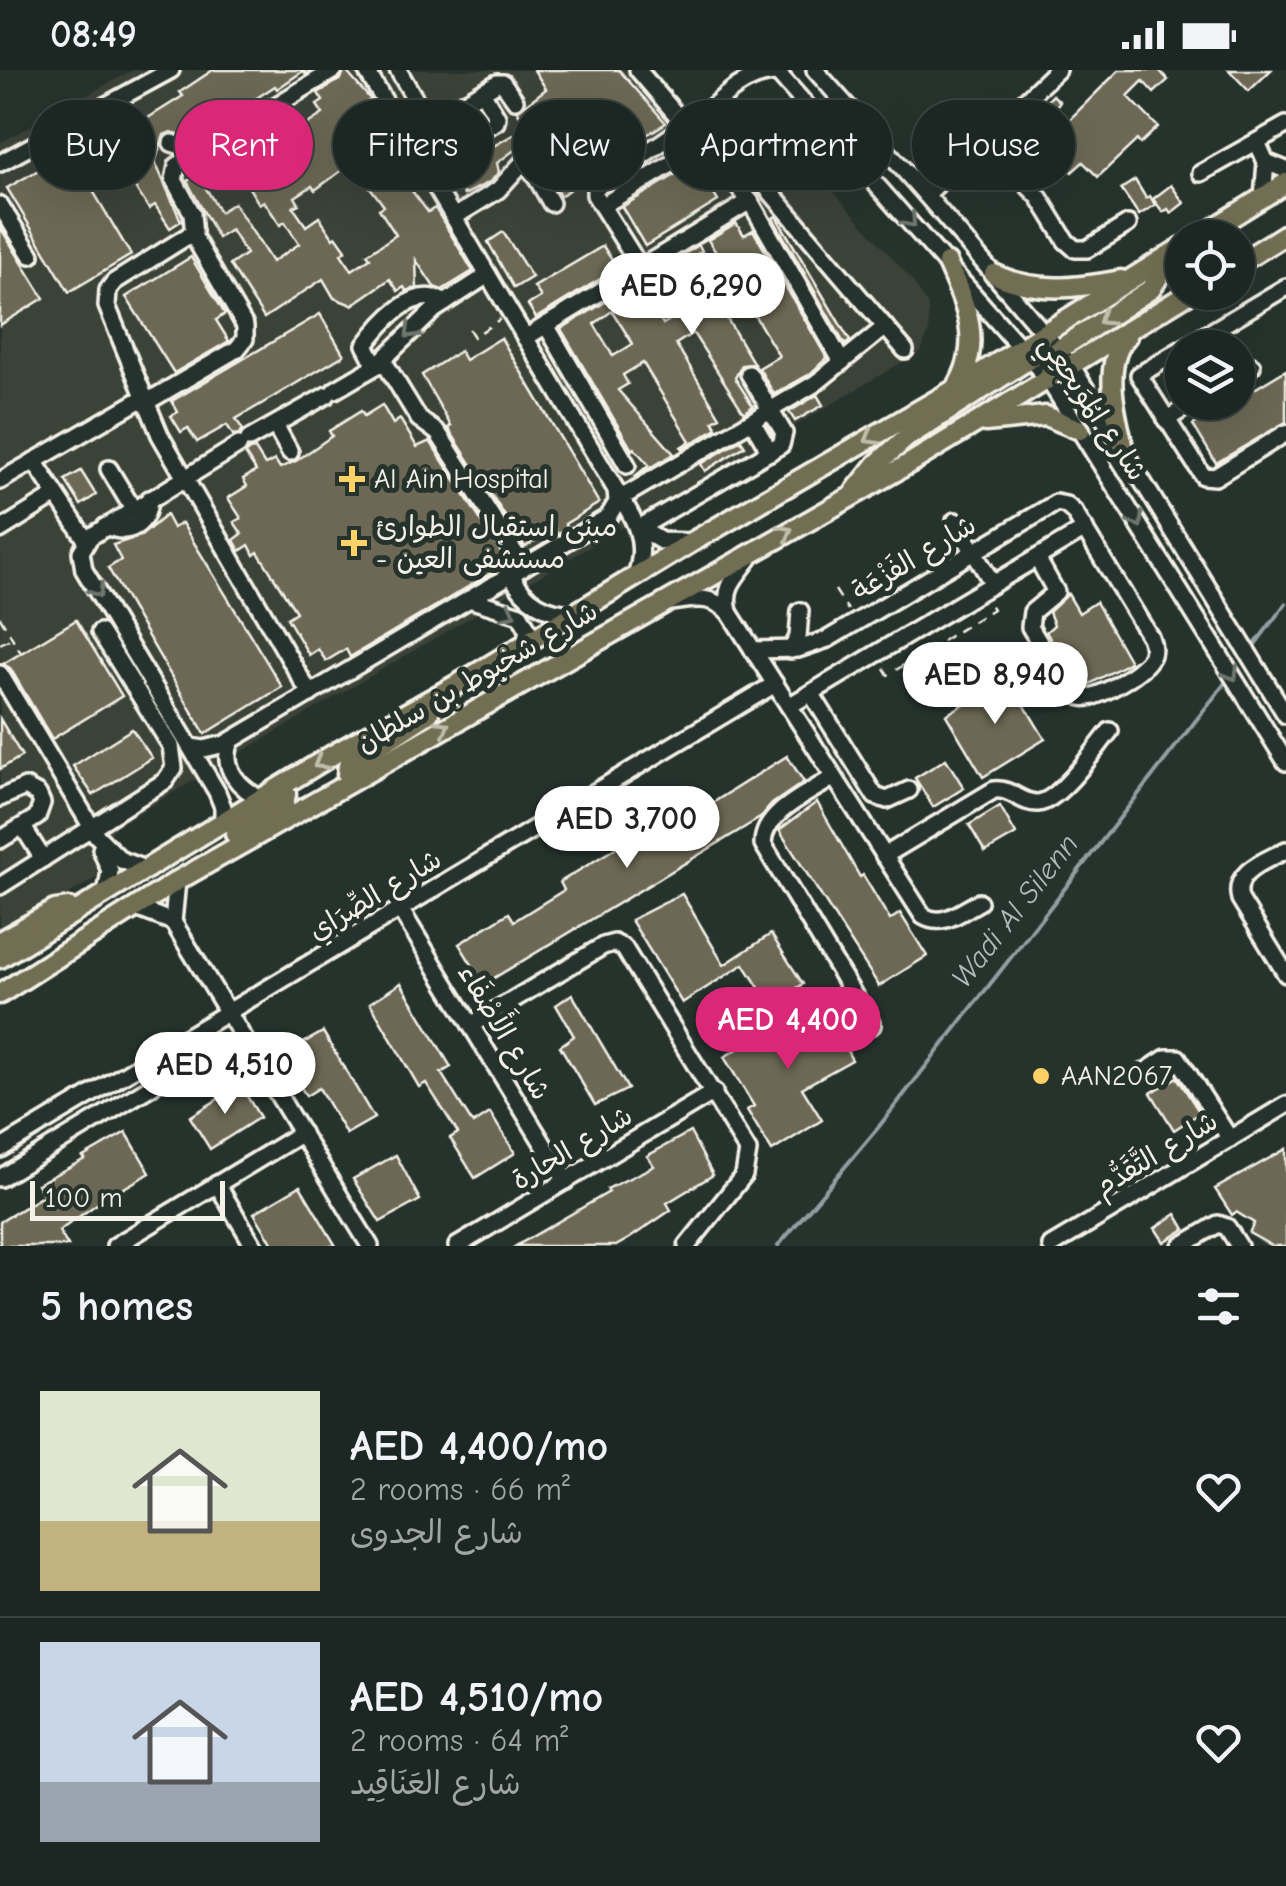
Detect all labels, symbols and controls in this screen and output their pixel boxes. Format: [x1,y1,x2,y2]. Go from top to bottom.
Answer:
text: 08:49 [50,13,137,57]
chip: Buy [30,100,155,190]
chip: Rent [175,100,313,190]
chip: Filters [333,100,493,190]
chip: New [513,100,645,190]
chip: Apartment [665,100,892,190]
chip: House [912,100,1075,190]
one-way arrow [898,209,916,228]
map controls [1165,220,1255,420]
button: locate [1165,220,1255,310]
pin: AED 6,290 [578,253,806,338]
text: AED 6,290 [621,267,763,304]
one-way arrow [1098,307,1116,326]
one-way arrow [405,321,423,339]
street label: شارع المُوَيجعِي [1026,329,1153,491]
button: layers [1165,330,1255,420]
one-way arrow [864,426,882,445]
place label: Al Ain Hospital [374,463,549,495]
marker: Al Ain Hospital [339,466,365,492]
street label: شارع الفَزْعَة [846,507,983,610]
one-way arrow [1125,510,1144,528]
place label: مبنى استقبال الطوارئ - مستشفى العين [376,511,617,576]
one-way arrow [776,524,794,544]
marker: مبنى استقبال الطوارئ - مستشفى العين [341,530,367,556]
one-way arrow [85,580,104,598]
street label: شارع شخبوط بن سلطان [351,595,605,762]
one-way arrow [499,601,517,621]
pin: AED 8,940 [881,642,1109,727]
text: AED 8,940 [925,656,1065,693]
one-way arrow [1220,663,1239,681]
one-way arrow [432,720,450,739]
one-way arrow [312,751,330,770]
pin: AED 3,700 [513,786,741,871]
text: AED 3,700 [557,800,697,837]
water label: Wadi Al Silenn [944,827,1086,995]
street label: شارع الصِّرَاي [303,843,449,950]
street label: شارع الأَصْفَاء [448,954,564,1107]
pin: AED 4,400 [674,987,902,1072]
text: AED 4,400 [718,1001,858,1038]
pin: AED 4,510 [111,1032,339,1117]
text: AED 4,510 [157,1046,293,1083]
place label: AAN2067 [1061,1060,1172,1092]
marker: AAN2067 [1030,1065,1052,1087]
street label: شارع الحارة [506,1099,640,1199]
street label: شارع التَّقَدُّم [1087,1102,1226,1208]
scale bar [30,1176,225,1220]
text: 100 m [45,1182,123,1214]
icon: filters [1191,1279,1246,1334]
text: 5 homes [40,1282,193,1331]
text: AED 4,400/mo [350,1422,608,1471]
icon: home [120,1431,240,1551]
icon: heart [1191,1464,1246,1519]
text: 2 rooms · 66 m² [350,1471,570,1508]
text: شارع الجدوى [350,1514,523,1551]
text: AED 4,510/mo [350,1673,603,1722]
icon: home [120,1682,240,1802]
icon: heart [1191,1715,1246,1770]
text: 2 rooms · 64 m² [350,1722,568,1759]
text: شارع العَنَاقِيد [350,1765,521,1802]

